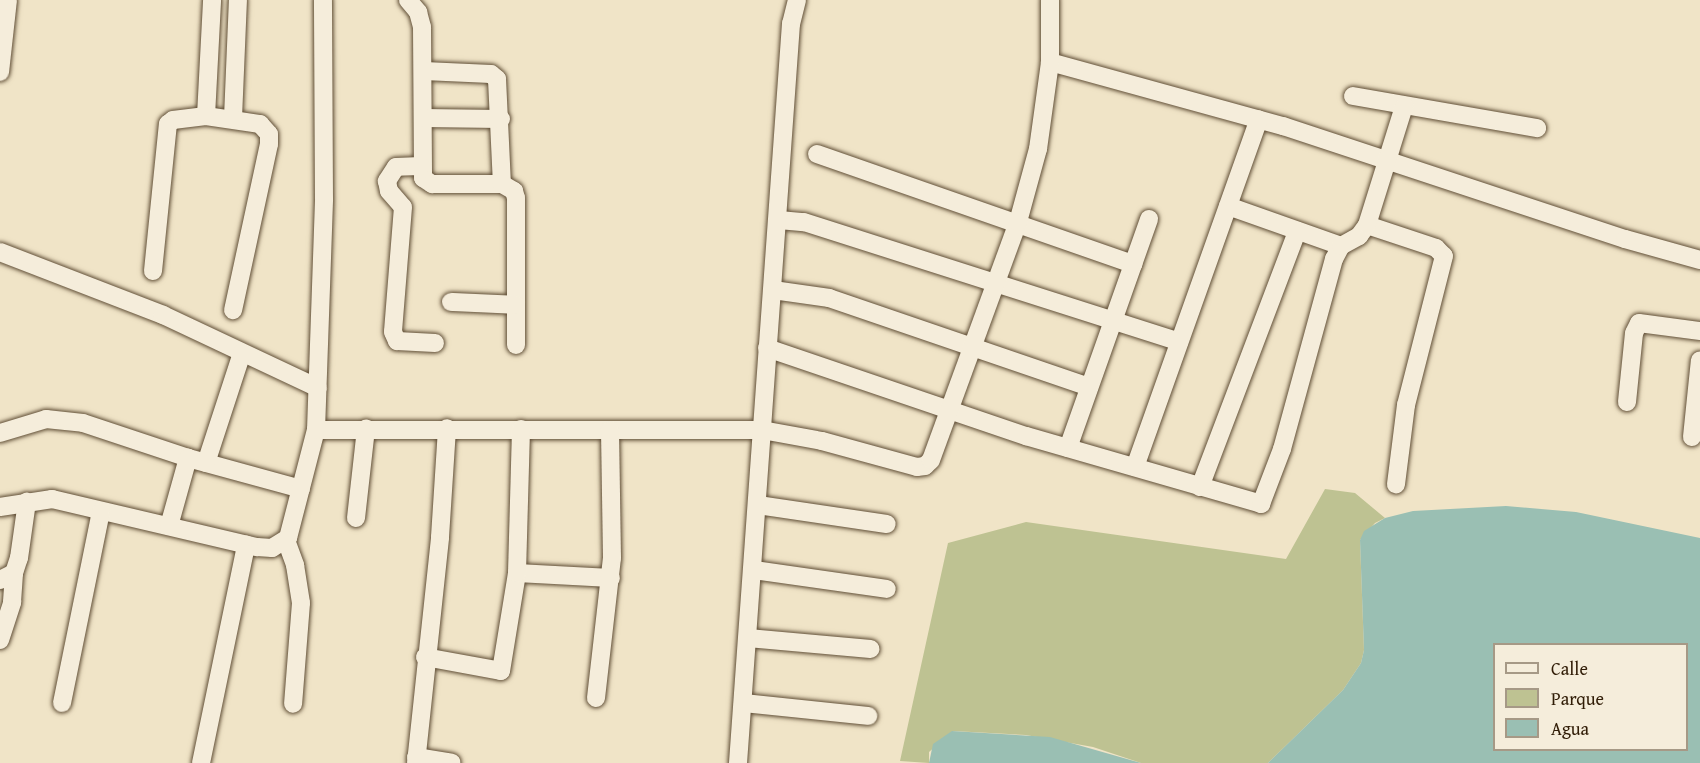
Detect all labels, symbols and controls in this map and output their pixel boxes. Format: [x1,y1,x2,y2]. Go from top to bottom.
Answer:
legend [1493,643,1688,751]
text: Calle [1551,655,1588,682]
text: Parque [1551,685,1604,712]
text: Agua [1551,715,1589,742]

